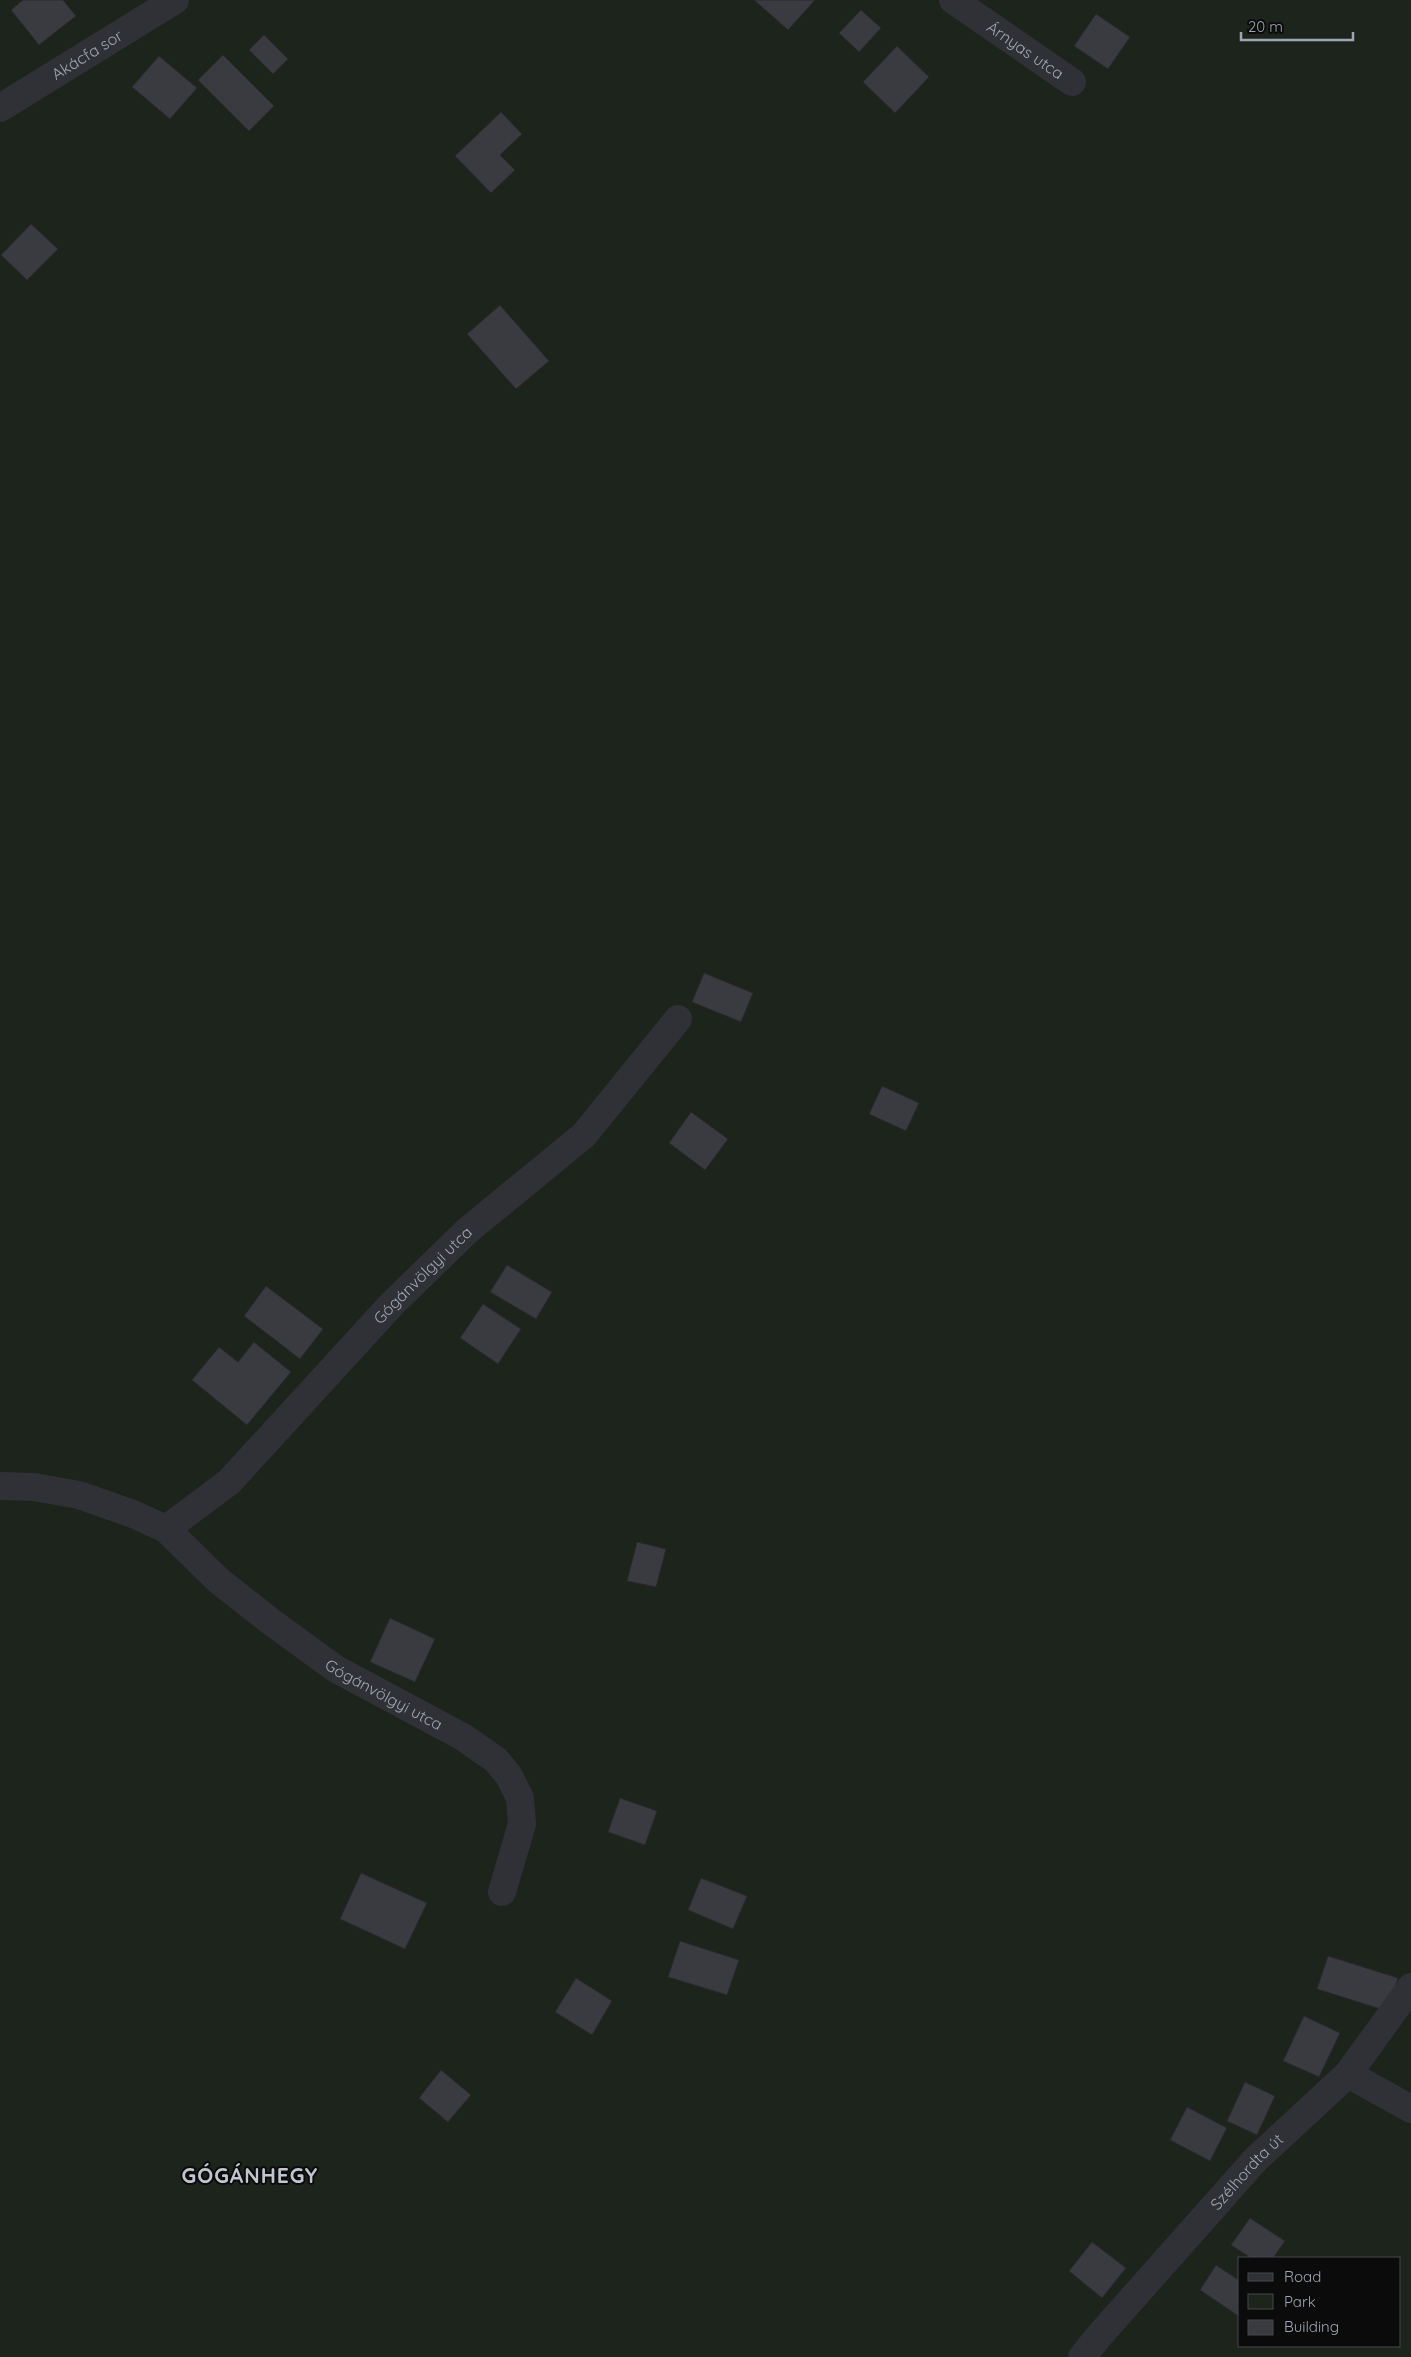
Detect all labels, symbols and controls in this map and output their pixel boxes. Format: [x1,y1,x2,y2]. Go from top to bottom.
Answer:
scale bar [1241,10,1354,42]
street label: Árnyas utca [983,16,1068,83]
text: 20 m [1248,17,1283,36]
street label: Akácfa sor [47,25,126,84]
street label: Gógánvölgyi utca [369,1222,476,1328]
street label: Gógánvölgyi utca [321,1654,446,1734]
street label: Szélhordta út [1206,2129,1287,2214]
district label: GÓGÁNHEGY [182,2162,318,2188]
legend [1238,2257,1401,2347]
text: Road [1284,2267,1321,2286]
text: Park [1284,2292,1316,2311]
text: Building [1284,2317,1339,2336]

